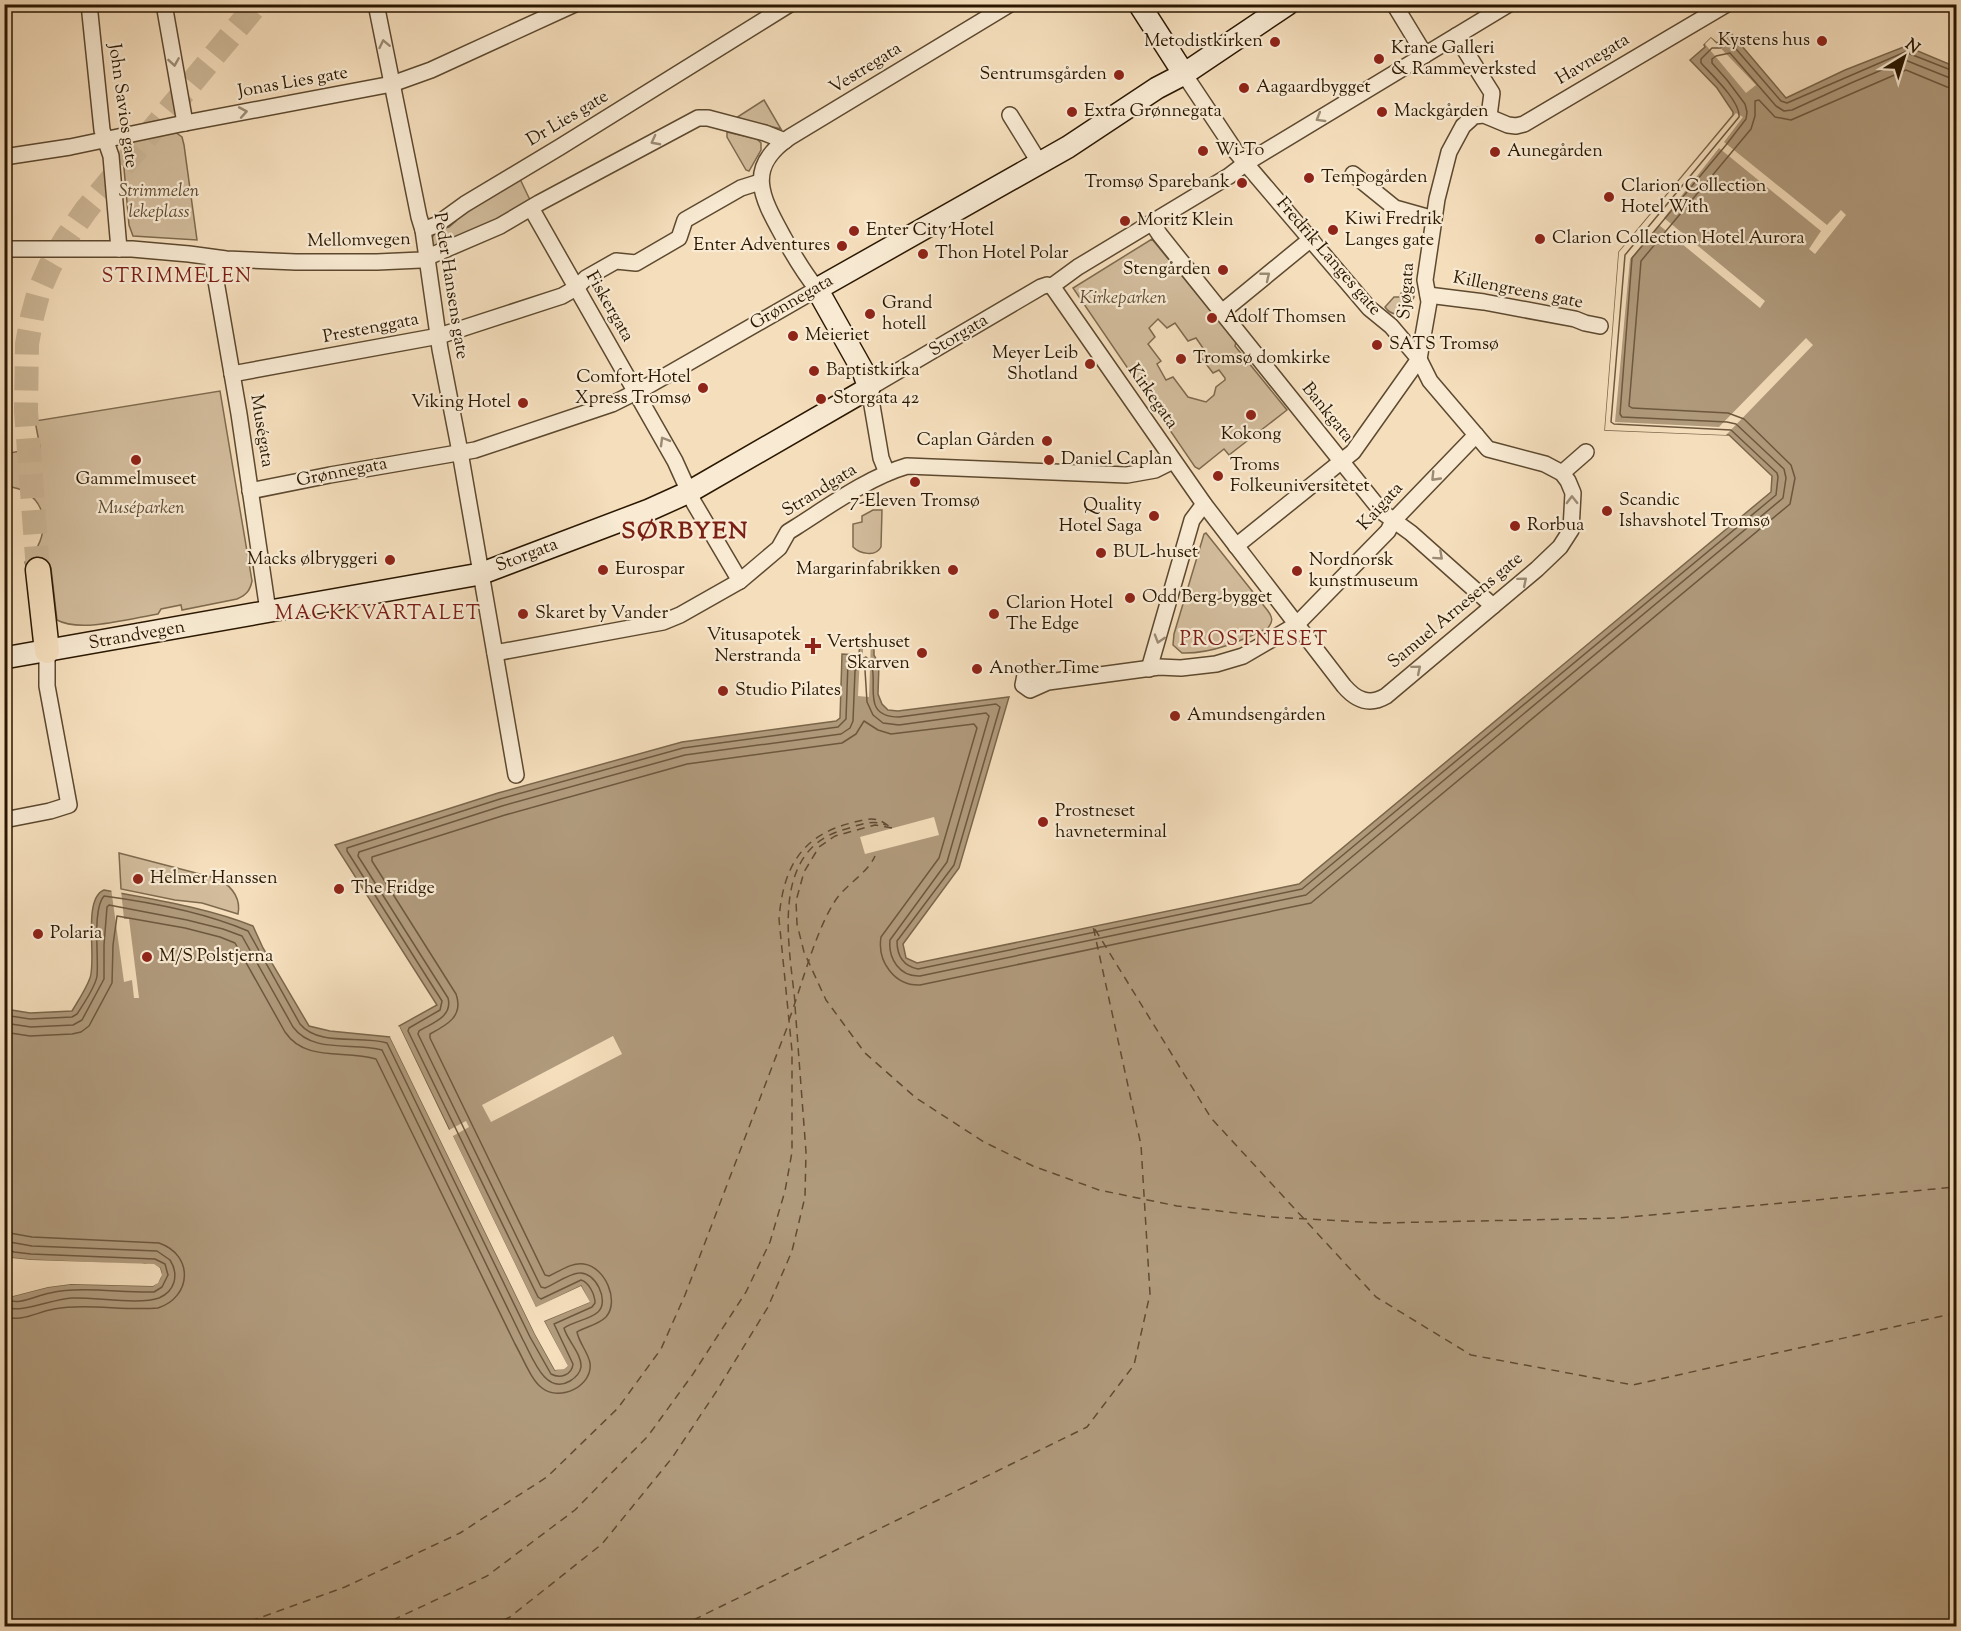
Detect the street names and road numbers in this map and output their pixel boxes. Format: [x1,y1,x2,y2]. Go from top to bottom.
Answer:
street label: Havnegata [1551,28,1635,92]
street label: Vestregata [825,37,907,101]
street label: John Savios gate [100,41,144,170]
street label: Jonas Lies gate [235,61,350,106]
street label: Dr Lies gate [522,84,614,154]
street label: Fredrik Langes gate [1269,192,1387,322]
street label: Peder Hansens gate [426,211,474,361]
street label: Mellomvegen [307,227,411,255]
street label: Sjøgata [1392,262,1422,320]
street label: Killengreens gate [1451,266,1585,316]
street label: Fiskergata [578,267,640,347]
street label: Grønnegata [746,269,838,337]
street label: Prestenggata [321,307,421,351]
street label: Storgata [925,308,993,364]
street label: Kirkegata [1120,359,1184,435]
street label: Bankgata [1295,377,1359,449]
street label: Muségata [242,393,280,469]
street label: Grønnegata [294,451,390,495]
street label: Strandgata [778,458,862,524]
street label: Kaigata [1352,477,1410,537]
street label: Storgata [492,532,562,580]
street label: Samuel Arnesens gate [1383,547,1529,675]
street label: Strandvegen [87,615,188,657]

